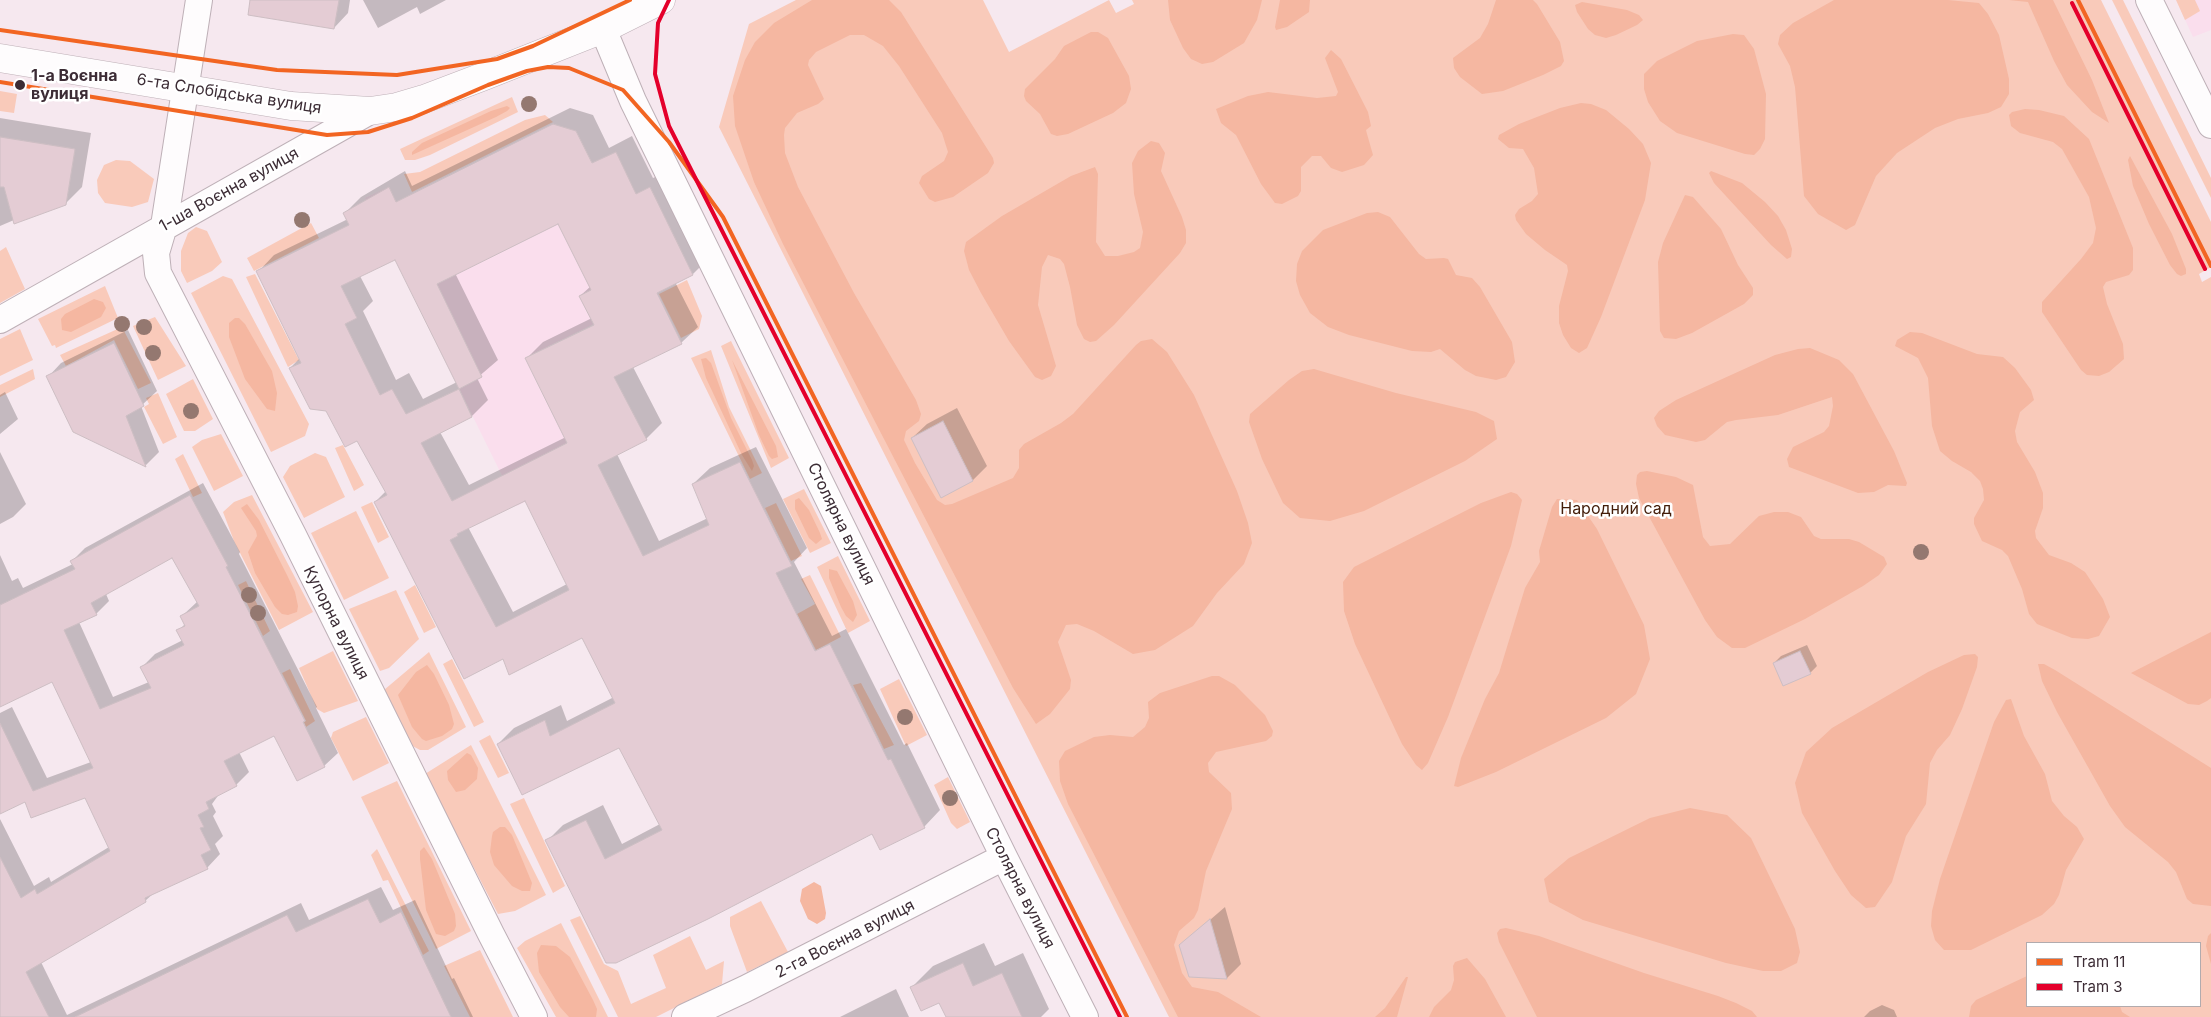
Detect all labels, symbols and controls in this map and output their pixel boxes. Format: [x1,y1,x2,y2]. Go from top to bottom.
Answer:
place label: 1-а Воєнна вулиця [31,66,117,104]
street label: 6-та Слобідська вулиця [135,70,323,118]
marker: 1-а Воєнна вулиця [13,78,27,92]
street label: 1-ша Воєнна вулиця [156,144,302,236]
street label: Столярна вулиця [803,460,879,588]
park label: Народний сад [1560,499,1672,519]
street label: Купорна вулиця [299,563,373,683]
street label: Столярна вулиця [981,824,1059,952]
street label: 2-га Воєнна вулиця [772,896,918,982]
legend [2026,942,2201,1007]
text: Tram 11 [2073,952,2125,971]
text: Tram 3 [2073,977,2123,996]

